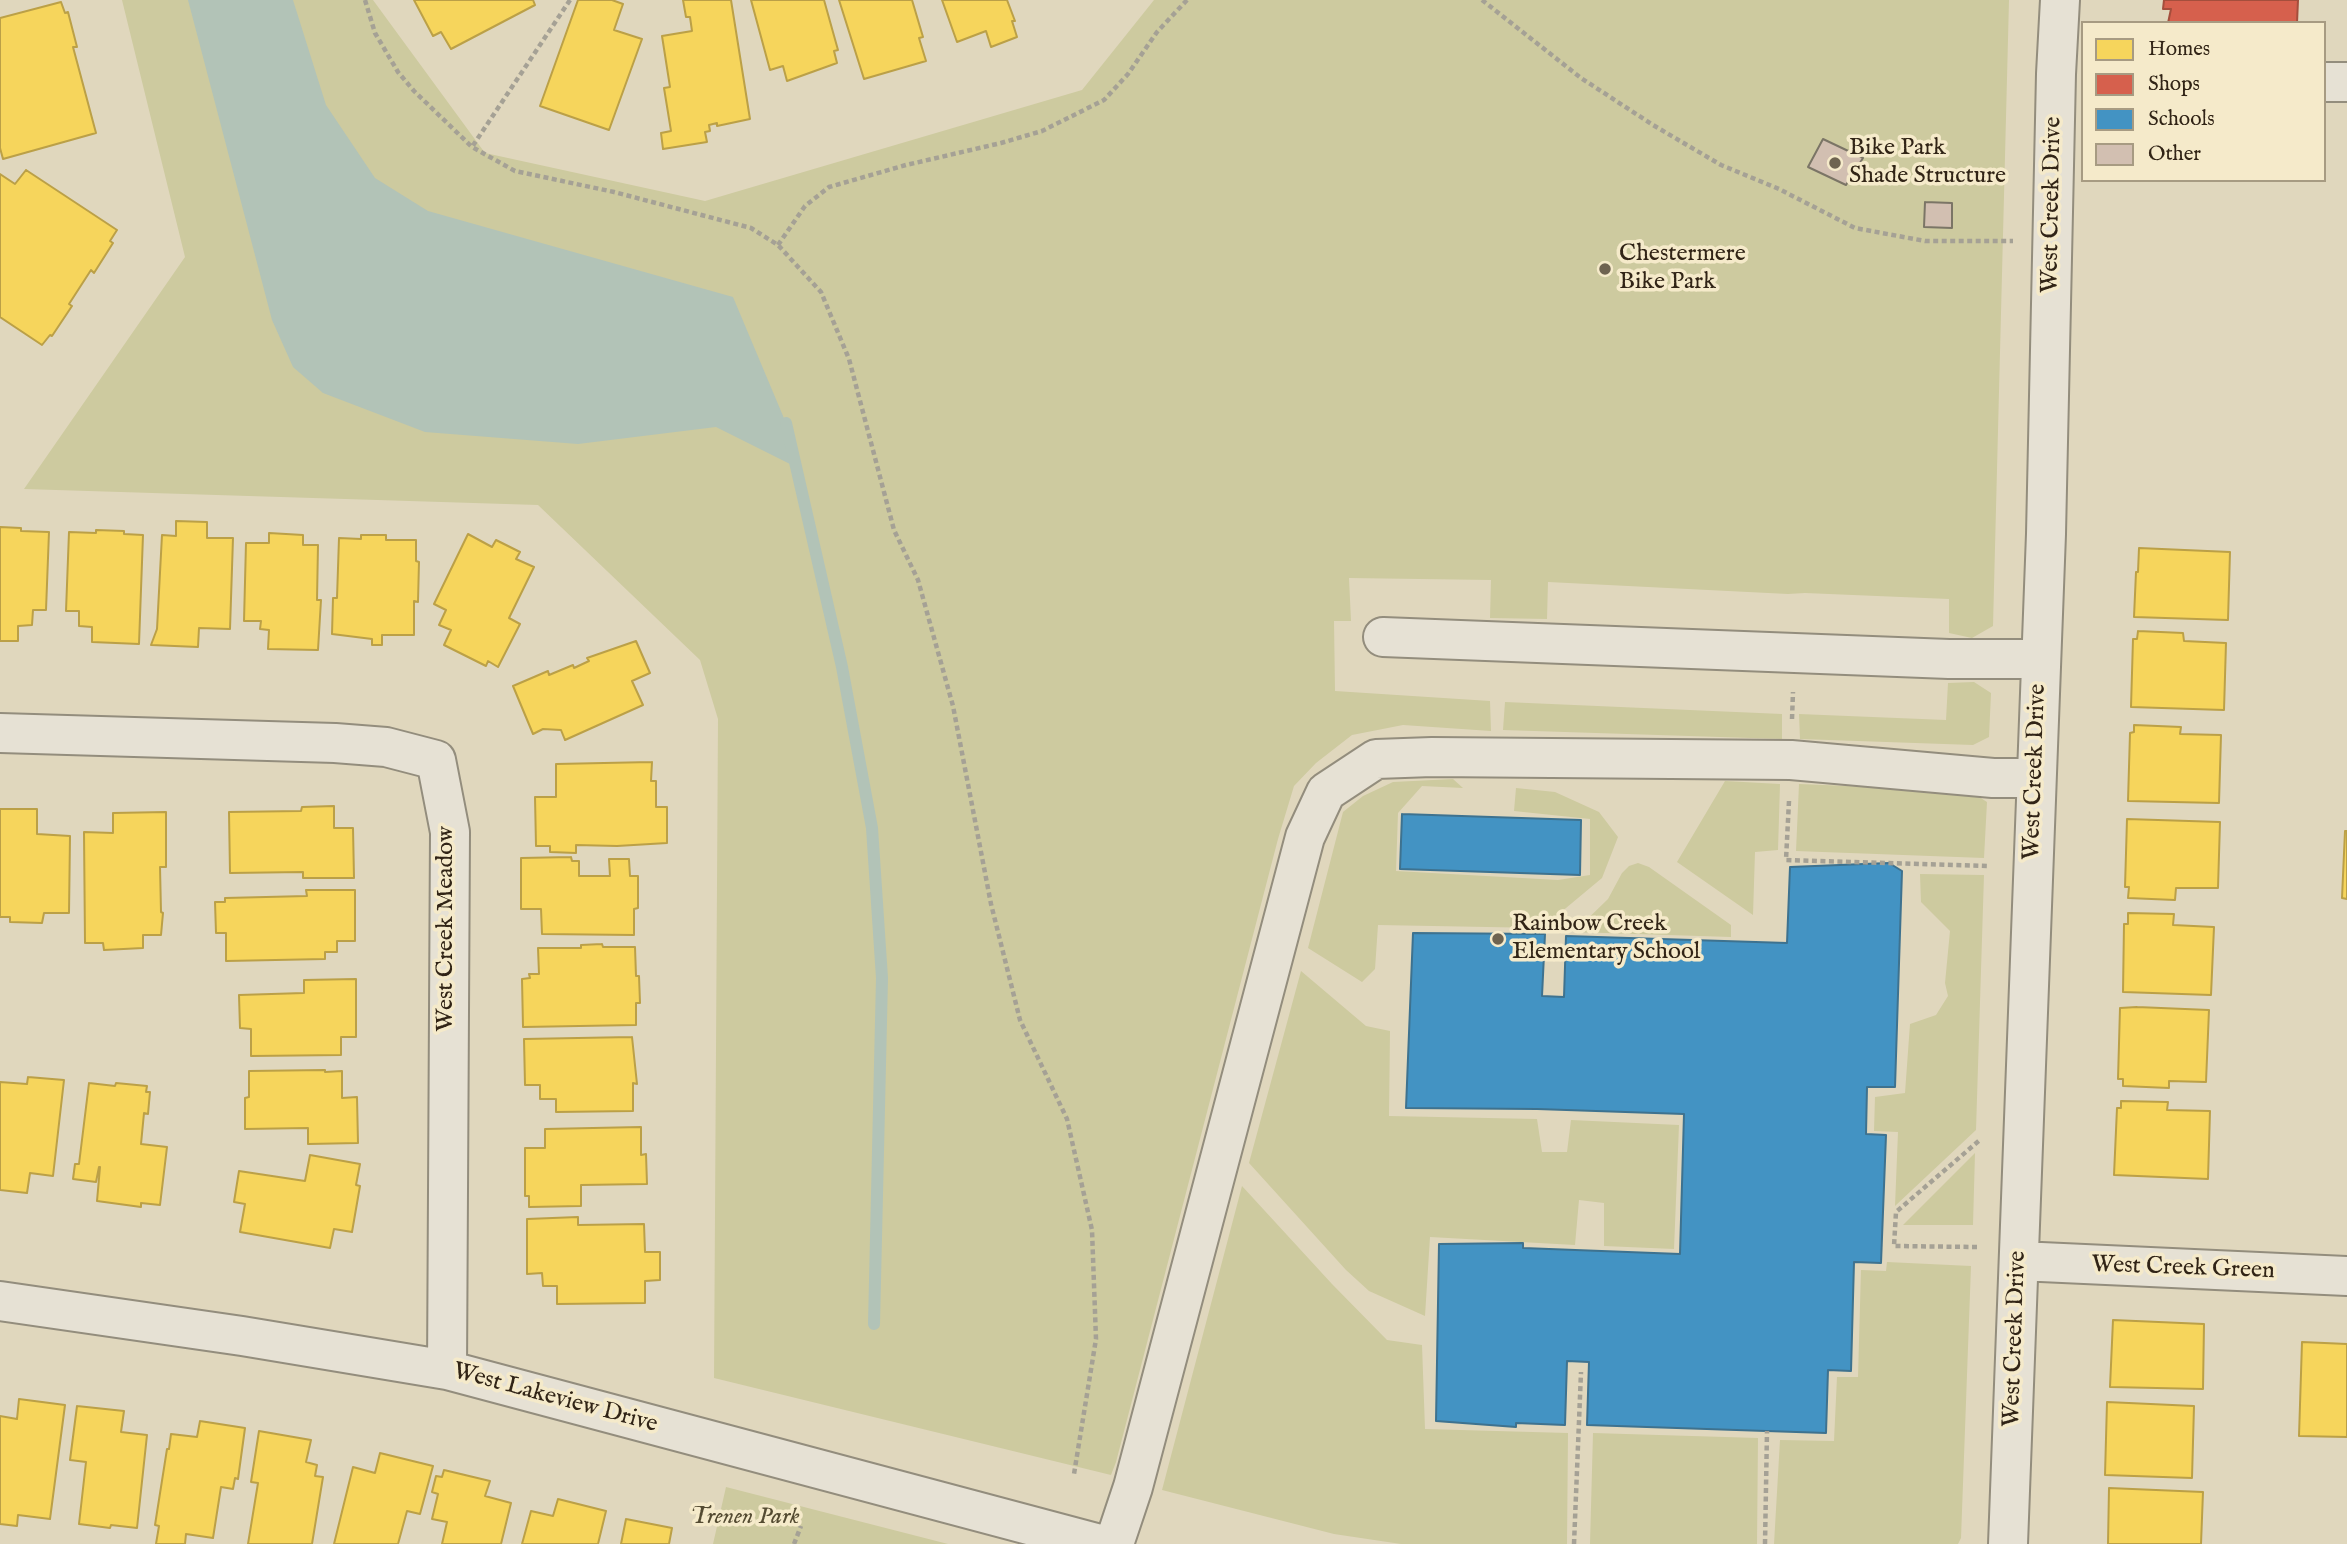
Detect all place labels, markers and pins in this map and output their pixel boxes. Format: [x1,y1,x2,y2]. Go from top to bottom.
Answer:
place label: Bike Park Shade Structure [1849,135,2006,191]
marker: Bike Park Shade Structure [1827,155,1843,171]
place label: Chestermere Bike Park [1619,241,1746,297]
marker: Chestermere Bike Park [1597,261,1613,277]
place label: Rainbow Creek Elementary School [1512,911,1700,967]
marker: Rainbow Creek Elementary School [1490,931,1506,947]

